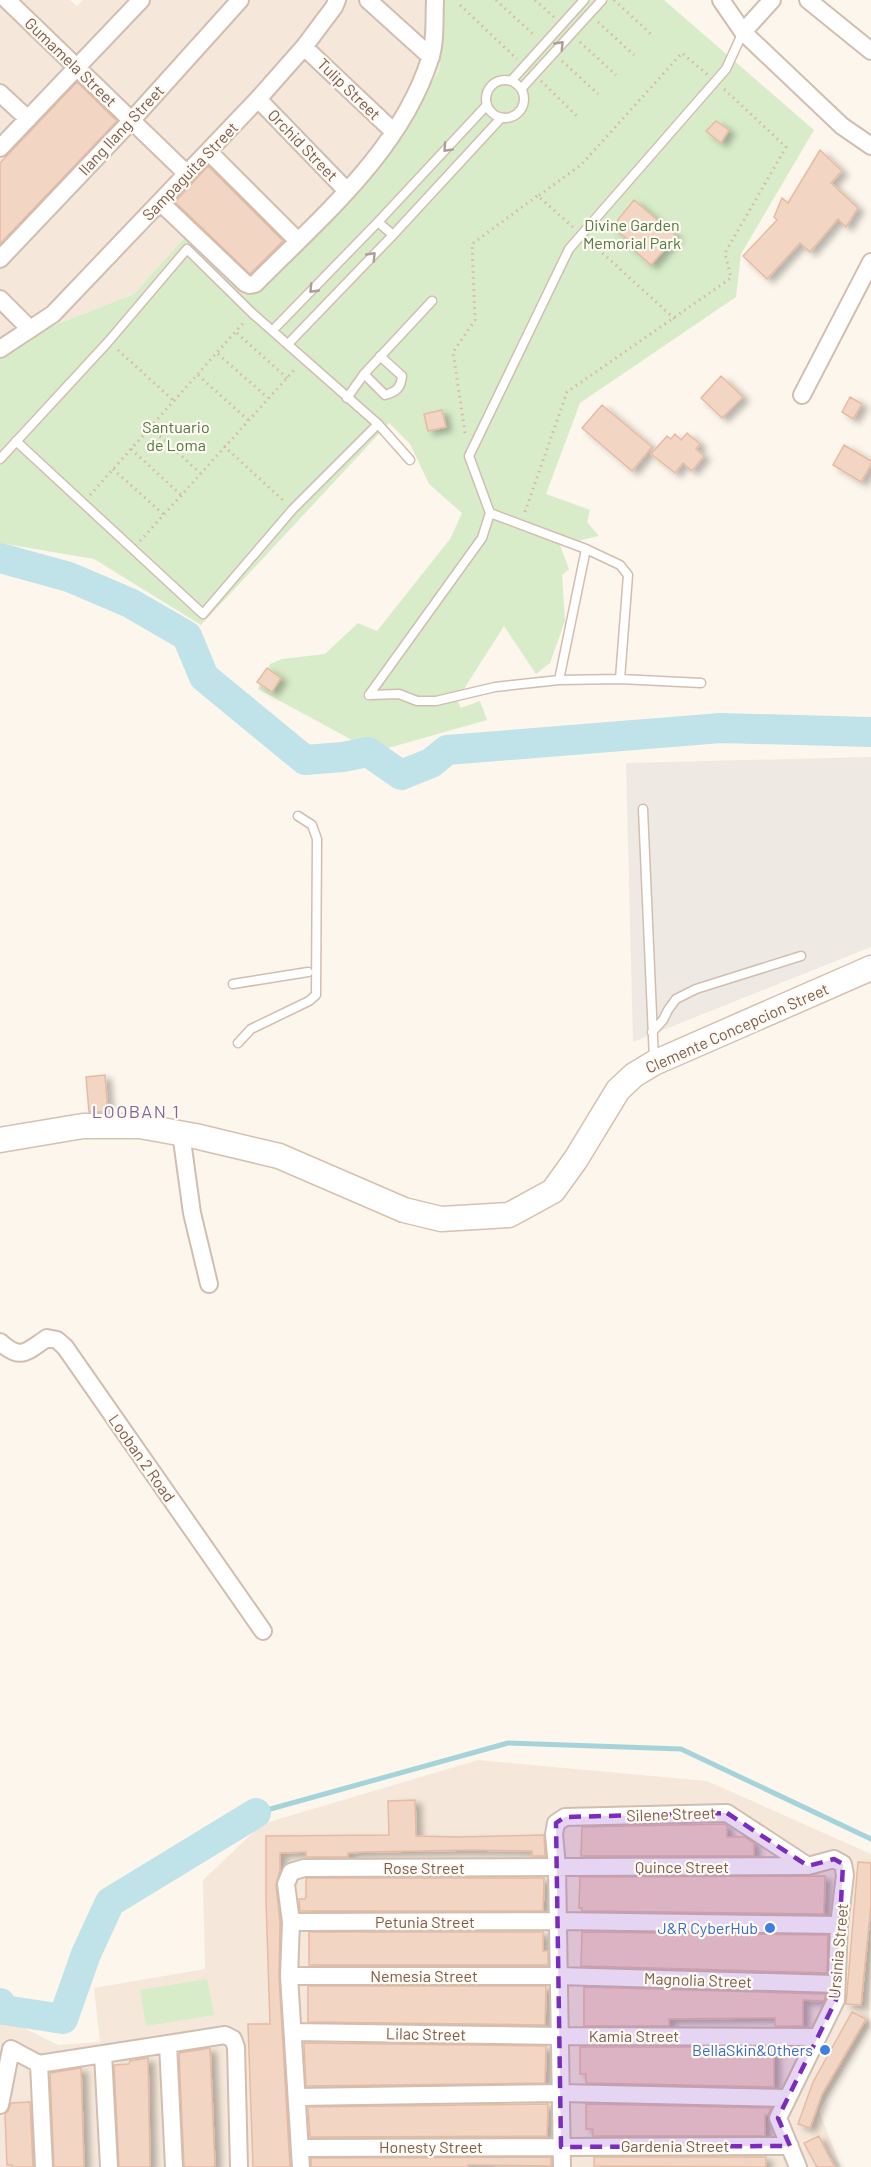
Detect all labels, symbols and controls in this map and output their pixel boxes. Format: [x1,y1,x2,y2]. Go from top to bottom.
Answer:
street label: Gumamela Street [22,13,121,110]
one-way arrow [552,41,563,52]
street label: Tulip Street [314,54,385,123]
street label: Ilang Ilang Street [74,81,167,179]
street label: Orchid Street [264,105,342,184]
street label: Sampaguita Street [138,117,242,224]
one-way arrow [443,141,454,151]
park label: Divine Garden Memorial Park [583,215,681,252]
one-way arrow [365,253,376,264]
one-way arrow [309,282,320,293]
park label: Santuario de Loma [142,417,210,454]
street label: Clemente Concepcion Street [642,978,831,1077]
district label: LOOBAN 1 [92,1100,180,1122]
street label: Looban 2 Road [105,1410,180,1505]
street label: Silene Street [626,1802,716,1825]
street label: Quince Street [635,1857,729,1876]
street label: Rose Street [383,1858,465,1877]
street label: Ursinia Street [824,1902,851,1999]
street label: Petunia Street [375,1912,475,1931]
place label: J&R CyberHub [657,1918,758,1937]
marker: J&R CyberHub [763,1921,777,1935]
street label: Nemesia Street [370,1966,478,1985]
street label: Magnolia Street [644,1968,752,1991]
street label: Lilac Street [386,2023,466,2044]
street label: Kamia Street [589,2026,679,2045]
place label: BellaSkin&Others [692,2040,813,2059]
marker: BellaSkin&Others [818,2043,832,2057]
street label: Gardenia Street [621,2136,729,2155]
street label: Honesty Street [379,2137,483,2156]

